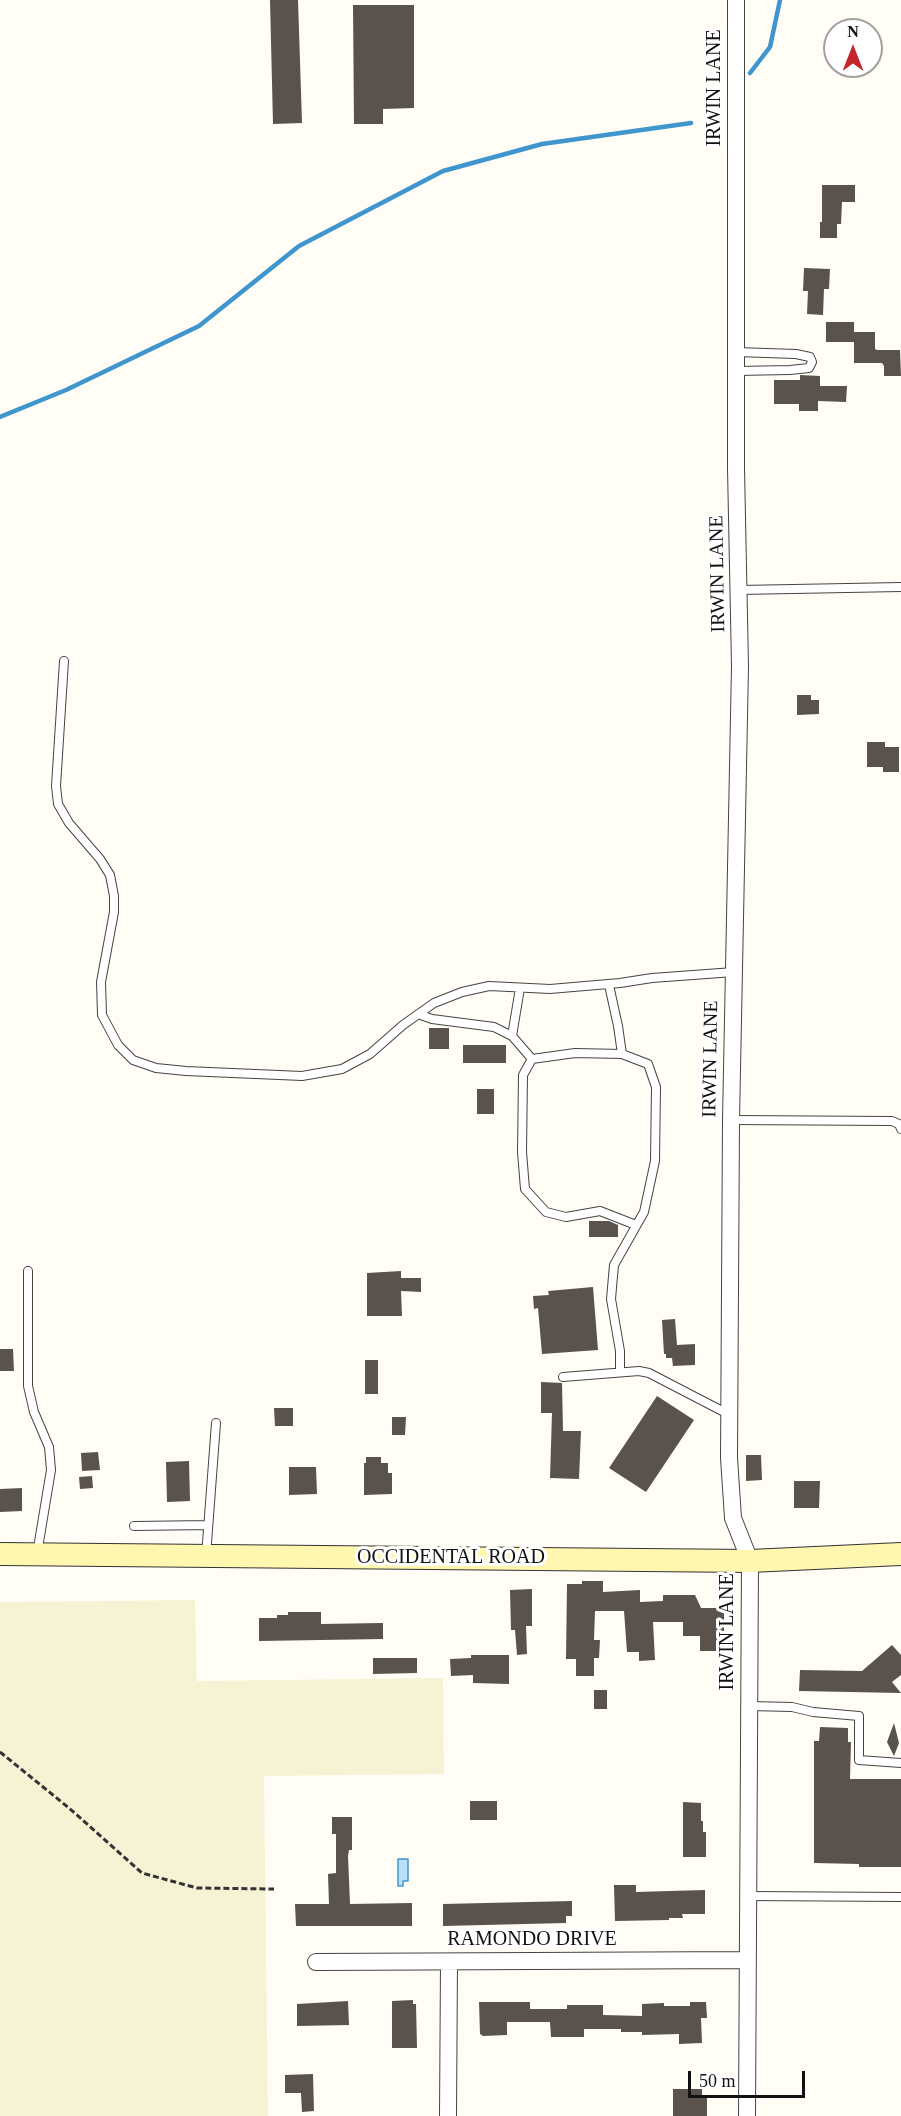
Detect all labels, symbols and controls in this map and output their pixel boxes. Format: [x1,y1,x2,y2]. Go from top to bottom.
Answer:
north arrow [823,18,883,78]
text: N [847,23,859,40]
street label: IRWIN LANE [703,29,727,147]
street label: IRWIN LANE [705,515,731,633]
street label: IRWIN LANE [698,1000,724,1118]
street label: OCCIDENTAL ROAD [357,1546,545,1570]
street label: IRWIN LANE [716,1573,740,1691]
street label: RAMONDO DRIVE [447,1928,617,1952]
scale bar [691,2059,808,2097]
text: 50 m [699,2071,736,2091]

